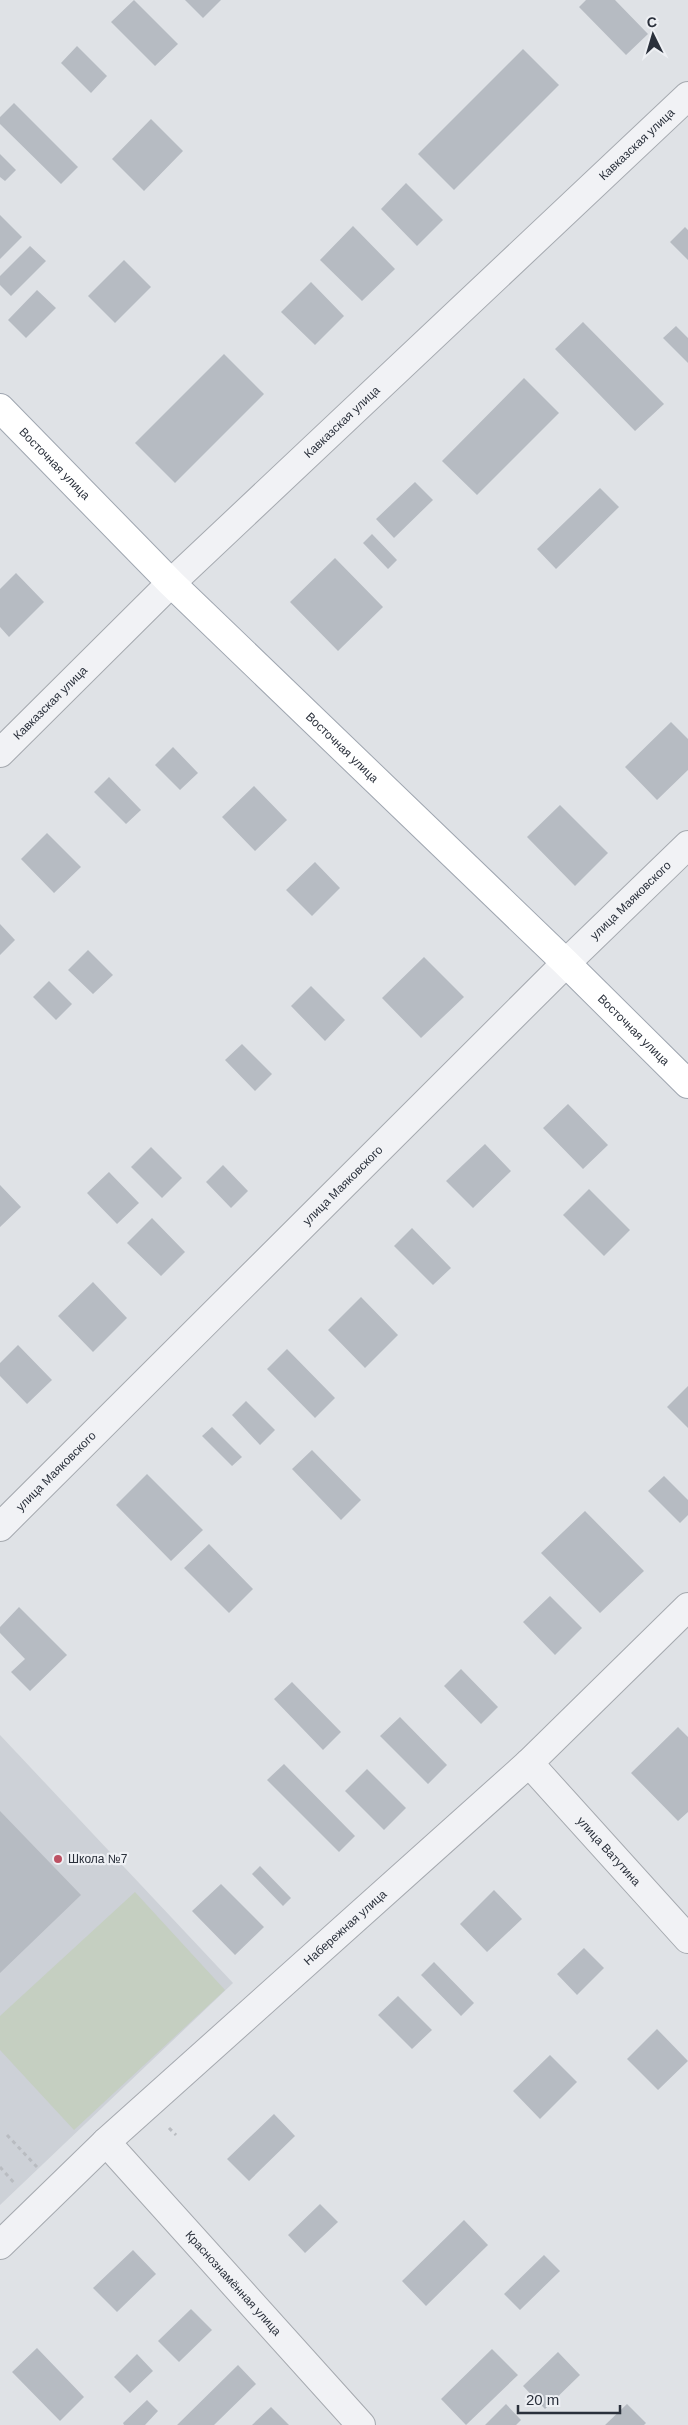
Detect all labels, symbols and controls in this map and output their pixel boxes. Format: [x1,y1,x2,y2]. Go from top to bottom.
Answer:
north arrow [628,10,678,60]
text: С [646,14,658,30]
street label: Кавказская улица [596,105,678,183]
street label: Кавказская улица [301,383,383,461]
street label: Восточная улица [16,425,93,503]
street label: Кавказская улица [10,663,90,743]
street label: Восточная улица [303,710,381,786]
street label: улица Маяковского [587,858,674,943]
street label: Восточная улица [595,992,672,1069]
street label: улица Маяковского [300,1142,386,1228]
street label: улица Маяковского [13,1428,99,1514]
street label: улица Ватутина [574,1814,644,1889]
place label: Школа №7 [68,1852,128,1866]
marker: Школа №7 [52,1853,64,1865]
street label: Набережная улица [301,1887,390,1968]
street label: Краснознамённая улица [182,2228,284,2339]
scale bar [518,2382,620,2414]
text: 20 m [526,2391,559,2408]

